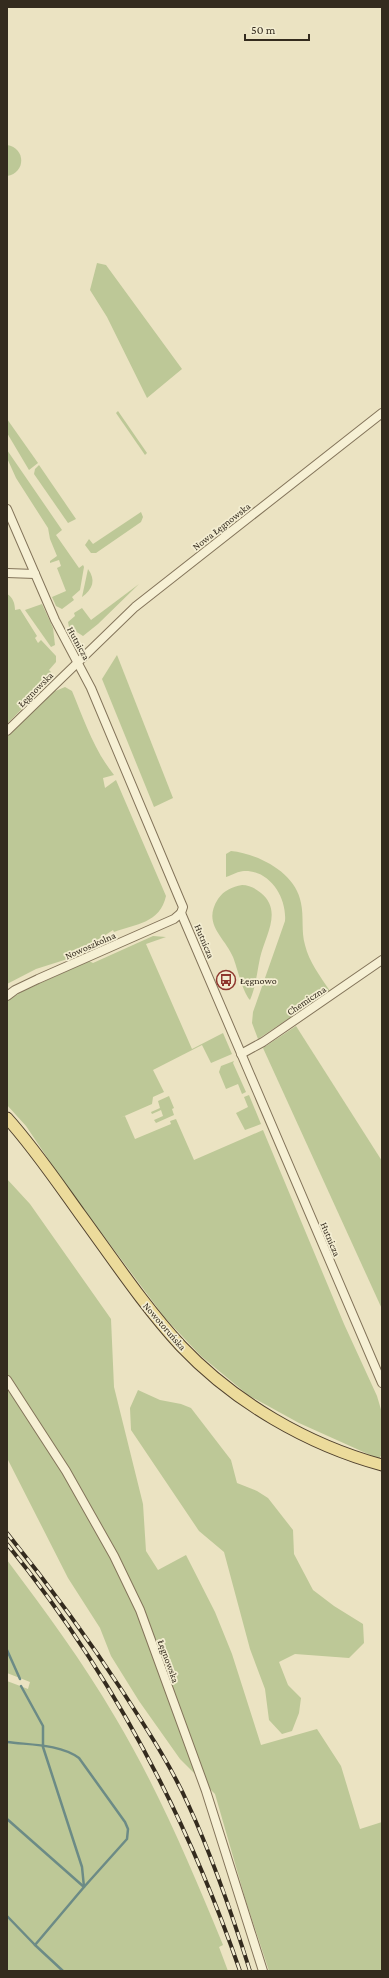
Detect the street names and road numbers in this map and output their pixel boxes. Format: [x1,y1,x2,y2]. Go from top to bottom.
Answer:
street label: Nowa Łęgnowska [190,500,253,552]
street label: Hutnicza [65,625,92,662]
street label: Łęgnowska [16,669,55,709]
street label: Hutnicza [192,922,217,960]
street label: Nowoszkolna [63,929,118,961]
street label: Chemiczna [285,983,328,1017]
street label: Hutnicza [318,1220,343,1258]
street label: Nowotoruńska [141,1300,188,1353]
street label: Łęgnowska [156,1638,182,1685]

